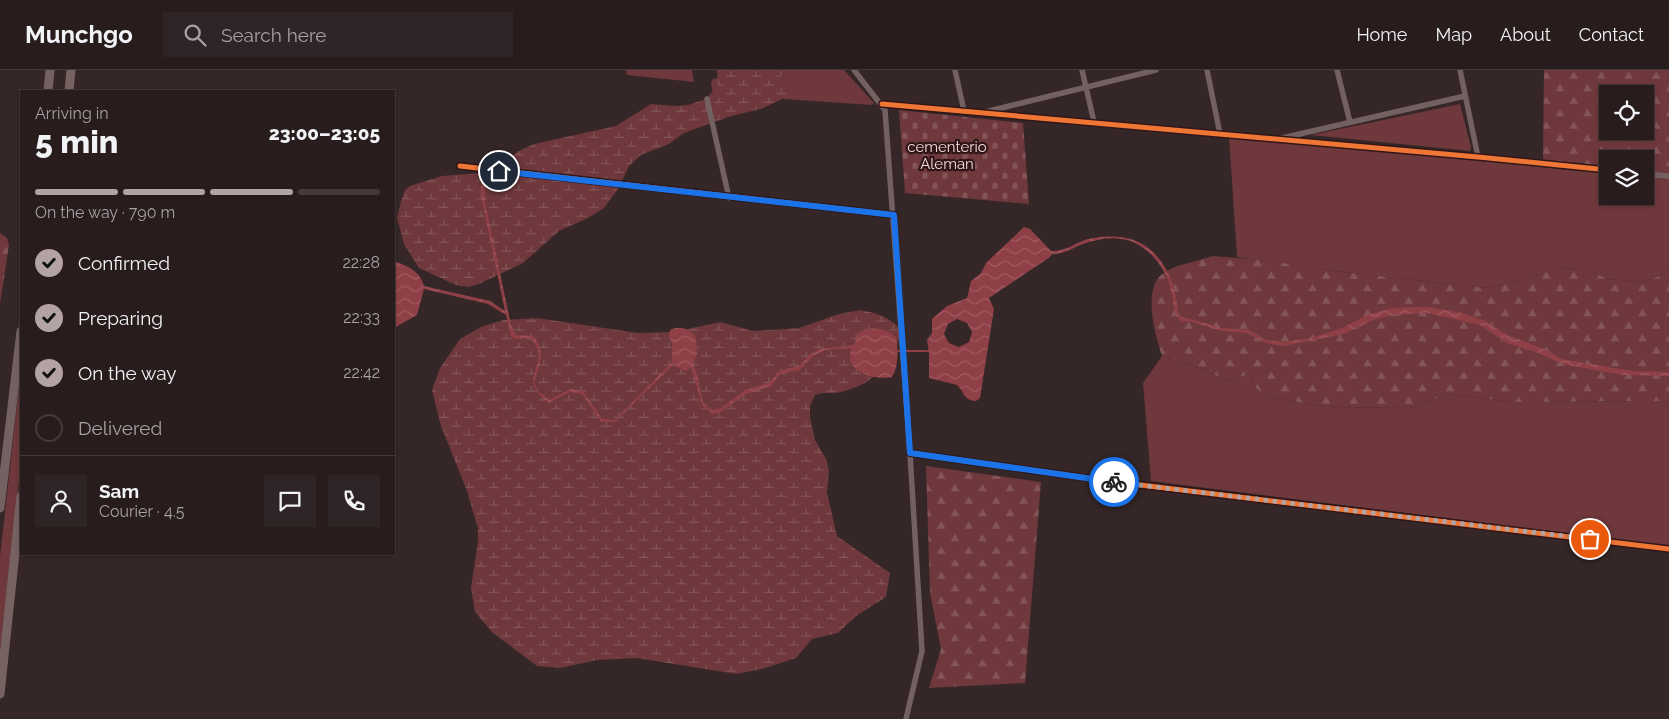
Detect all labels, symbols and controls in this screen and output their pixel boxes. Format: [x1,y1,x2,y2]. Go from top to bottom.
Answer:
search box [163,12,513,57]
text: Munchgo [25,20,133,49]
icon: search [181,21,209,49]
text: Search here [221,24,326,46]
text: Home [1356,24,1407,45]
text: Map [1435,24,1472,45]
text: About [1500,24,1551,45]
text: Contact [1579,24,1644,45]
map controls [1599,85,1654,205]
button: locate [1599,85,1654,140]
text: Arriving in [35,104,109,123]
text: 23:00–23:05 [269,122,380,144]
text: 5 min [35,123,118,160]
park label: cementerio Aleman [907,138,987,173]
pin [478,150,520,192]
button: layers [1599,150,1654,205]
icon: home [485,157,513,185]
text: On the way · 790 m [35,203,175,222]
icon: check [35,249,63,277]
text: Confirmed [78,252,170,274]
text: 22:28 [342,253,380,272]
icon: check [35,304,63,332]
text: Preparing [78,307,163,329]
text: 22:33 [343,308,380,327]
icon: check [35,359,63,387]
text: On the way [78,362,177,384]
text: 22:42 [343,363,380,382]
text: Delivered [78,417,162,439]
courier [1089,457,1139,507]
icon: bike [1100,468,1128,496]
button: person [35,475,87,527]
button: chat [264,475,316,527]
button: phone [328,475,380,527]
text: Sam [99,480,139,502]
text: Courier · 4.5 [99,502,184,521]
pin [1569,518,1611,560]
icon: bag [1576,525,1604,553]

